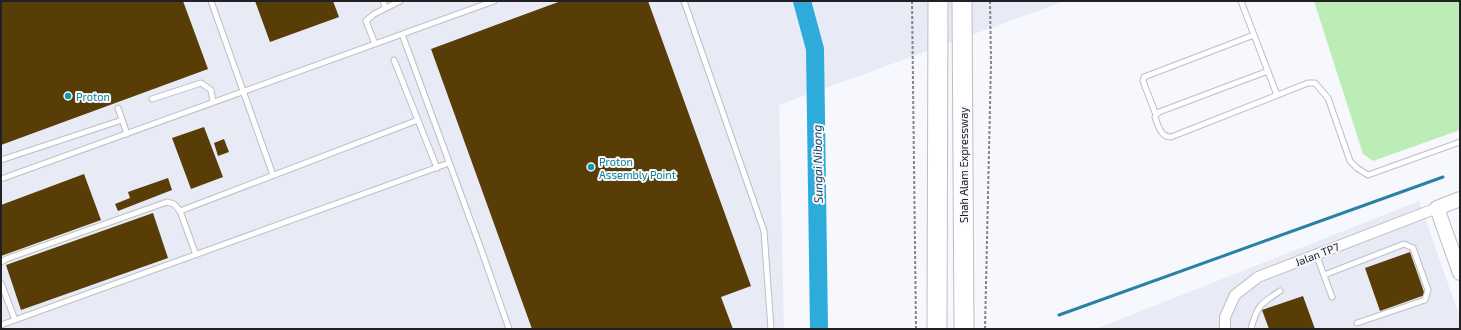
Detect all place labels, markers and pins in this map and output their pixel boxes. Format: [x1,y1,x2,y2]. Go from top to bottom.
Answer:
place label: Proton [76,90,110,103]
marker: Proton [63,91,73,101]
place label: Proton Assembly Point [599,155,676,181]
marker: Proton Assembly Point [586,162,596,172]

